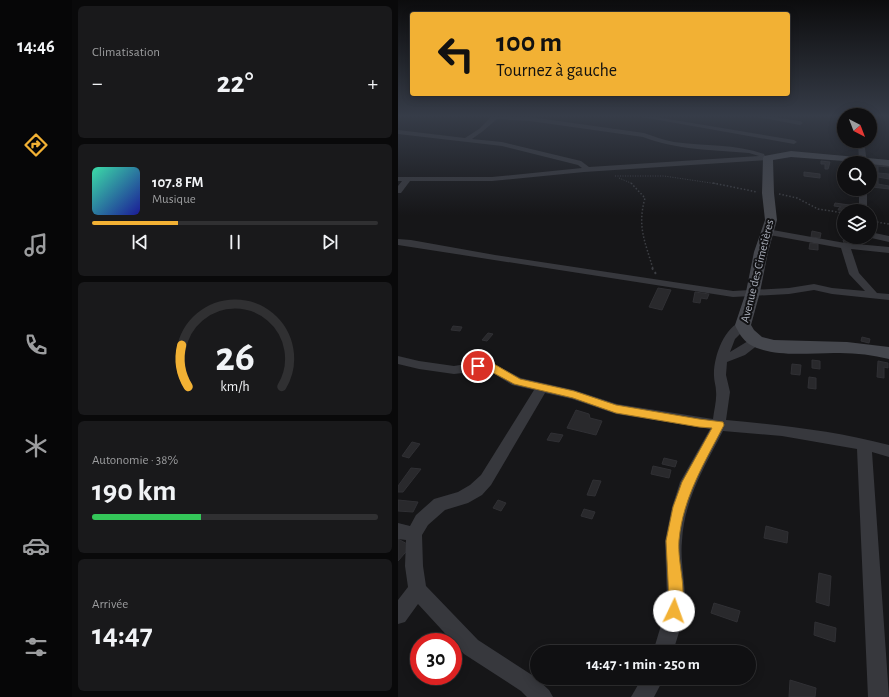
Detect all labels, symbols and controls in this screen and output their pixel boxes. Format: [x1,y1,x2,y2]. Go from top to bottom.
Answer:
icon: left [430,28,482,80]
text: 100 m [496,29,562,57]
text: 14:46 [17,38,55,56]
text: Climatisation [92,46,160,59]
text: Tournez à gauche [496,62,617,80]
text: 22° [216,68,254,98]
text: − [92,72,103,94]
text: + [367,72,378,94]
north arrow [837,108,877,148]
map controls [837,108,877,244]
icon: directions [22,131,50,159]
button: search [837,156,877,196]
text: 107.8 FM [152,175,203,190]
text: Musique [152,193,196,206]
button: layers [837,204,877,244]
street label: Avenue des Cimetières [738,218,776,324]
icon: music [22,231,50,259]
icon: previous [129,231,151,253]
icon: pause [224,231,246,253]
icon: next [319,231,341,253]
icon: phone [22,331,50,359]
text: 26 [215,336,255,377]
pin [461,349,495,383]
icon: arrive [467,355,489,377]
text: km/h [220,379,250,393]
icon: climate [22,432,50,460]
text: Autonomie · 38% [92,454,178,467]
text: 190 km [92,476,177,506]
icon: car [22,532,50,560]
position arrow [653,590,695,632]
text: Arrivée [92,598,128,611]
text: 14:47 [92,620,153,650]
icon: filters [22,633,50,661]
speed limit sign: 30 [410,633,462,685]
text: 14:47 · 1 min · 250 m [586,657,700,672]

